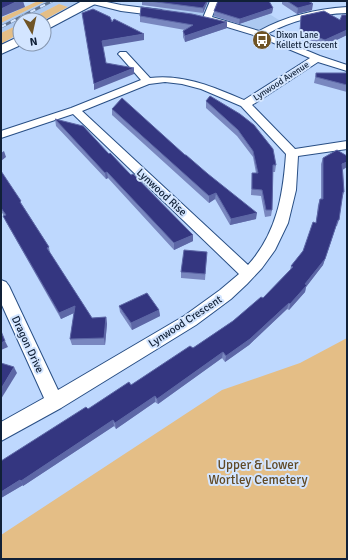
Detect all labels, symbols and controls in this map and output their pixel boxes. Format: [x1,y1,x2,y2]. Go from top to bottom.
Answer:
north arrow [12,12,52,52]
bus stop icon: Dixon Lane Kellett Crescent [251,29,273,51]
place label: Dixon Lane Kellett Crescent [276,30,337,51]
text: N [29,34,38,48]
street label: Lynwood Avenue [251,59,311,103]
street label: Lynwood Rise [134,166,189,219]
street label: Lynwood Crescent [146,293,225,350]
street label: Dragon Drive [9,314,46,375]
park label: Upper & Lower Wortley Cemetery [208,457,308,488]

